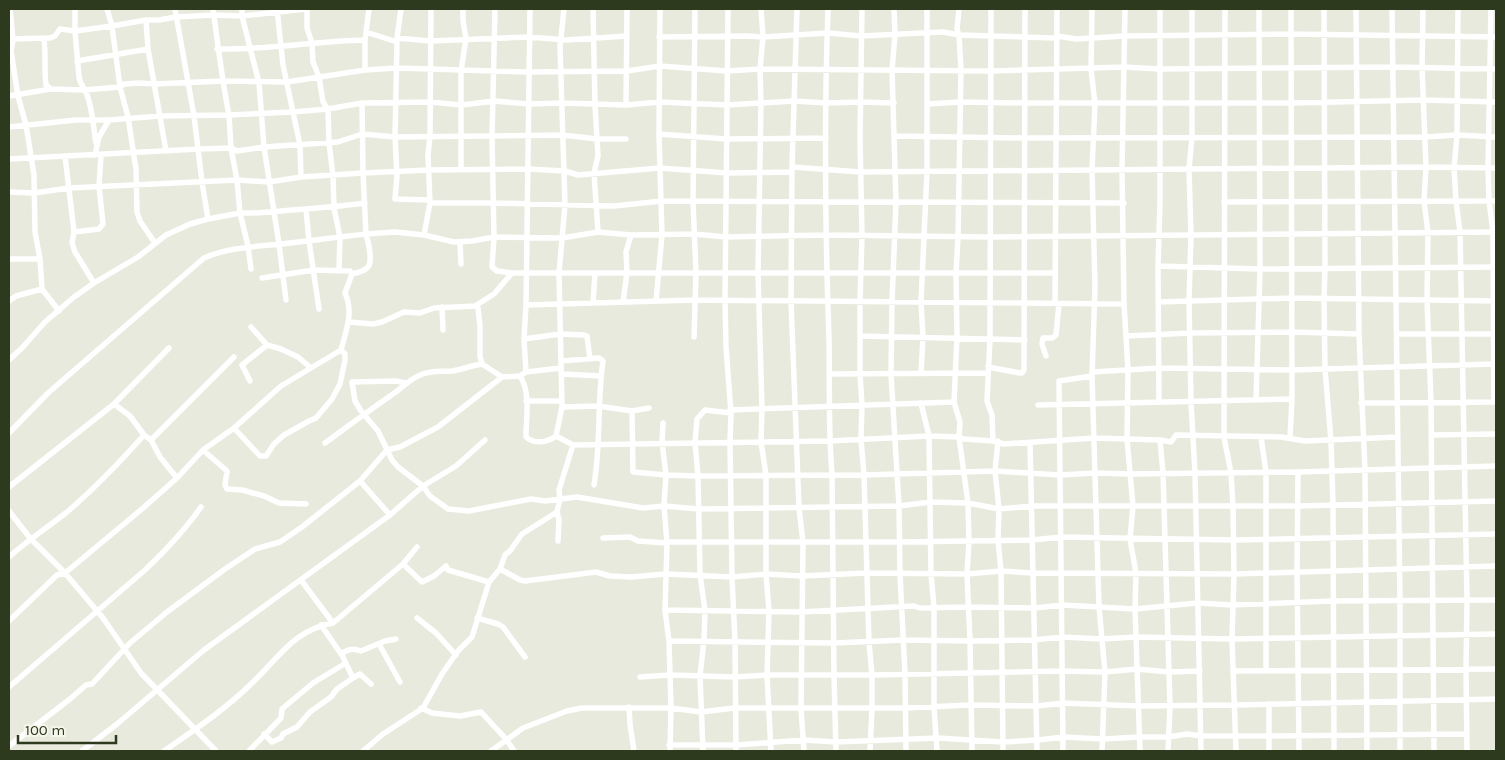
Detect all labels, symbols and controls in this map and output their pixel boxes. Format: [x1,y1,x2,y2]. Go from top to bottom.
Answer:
scale bar [18,712,115,744]
text: 100 m [25,721,65,739]

